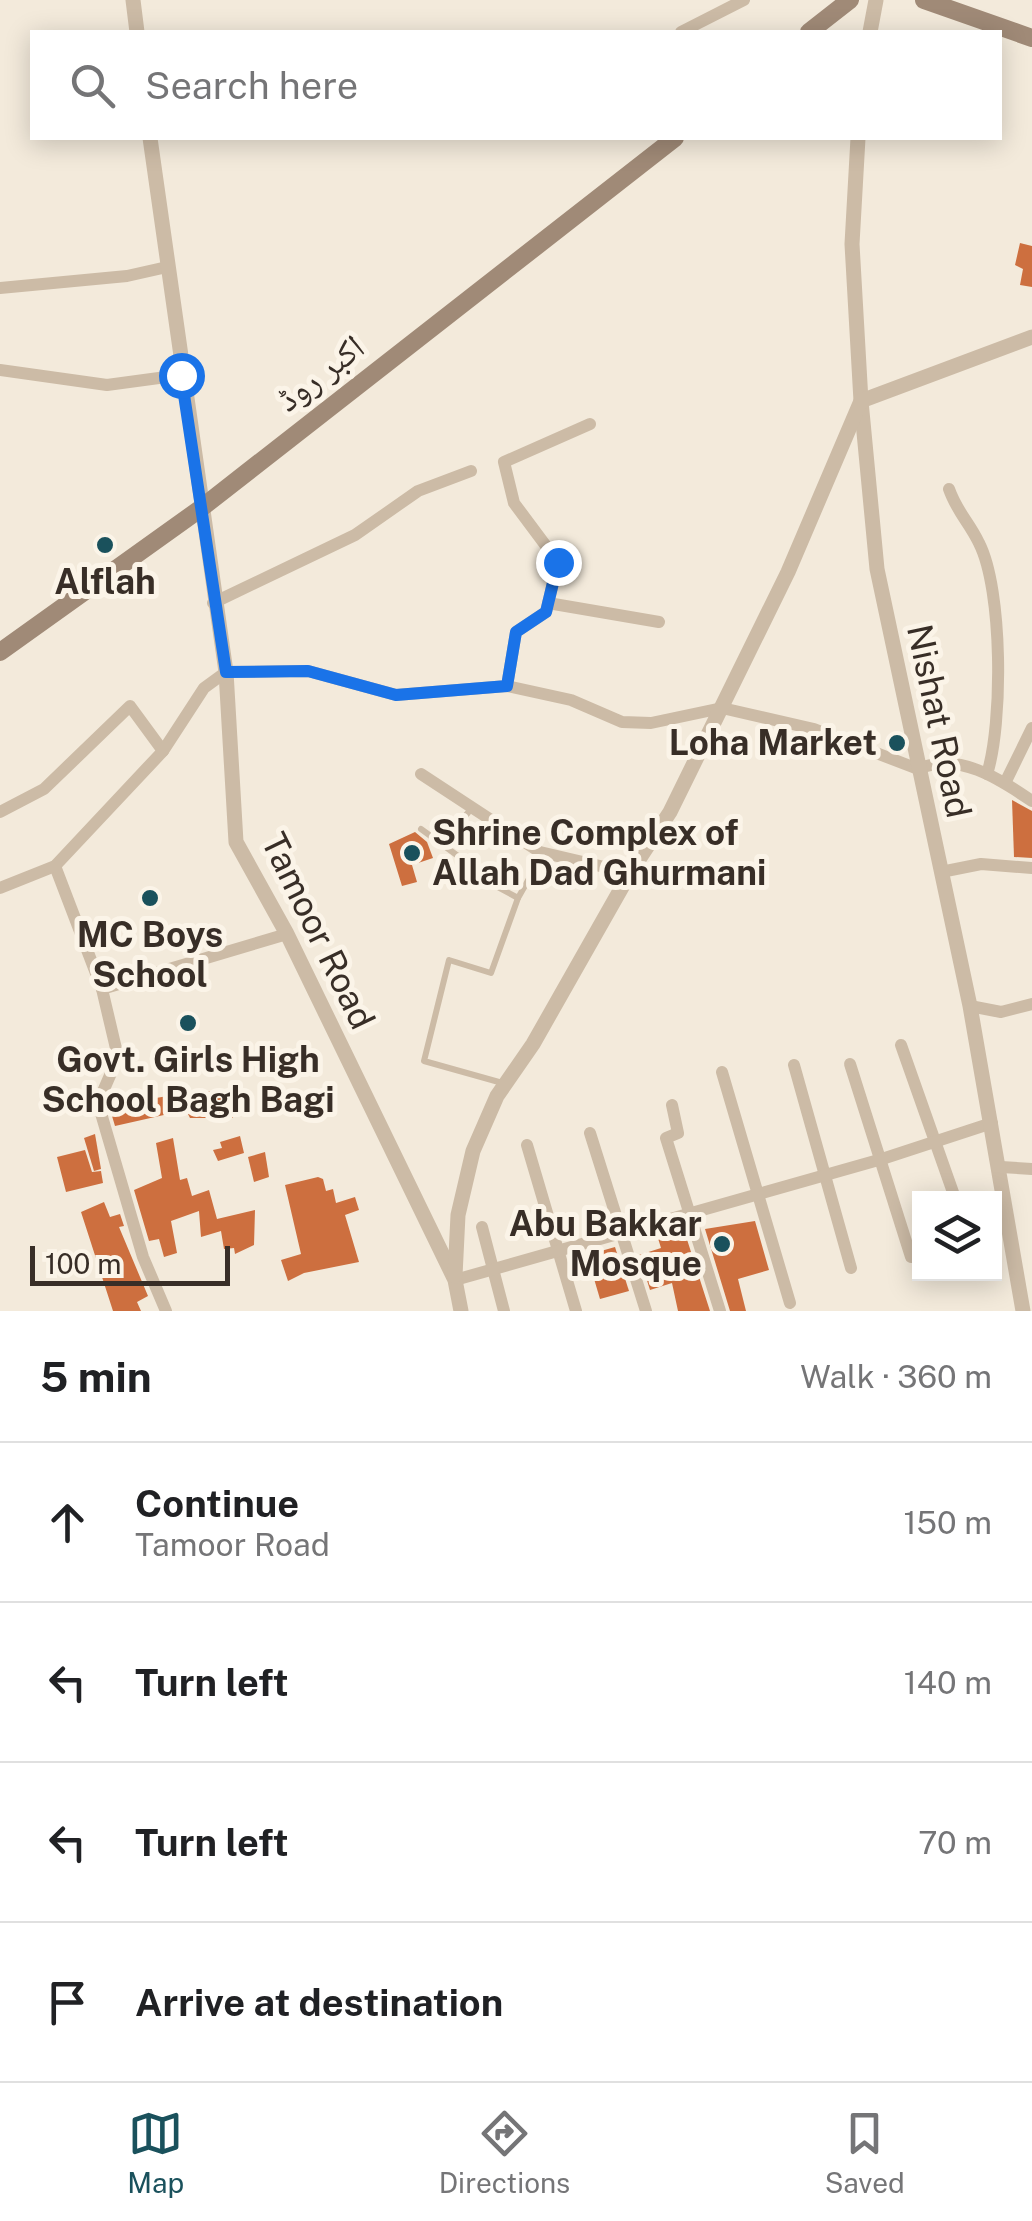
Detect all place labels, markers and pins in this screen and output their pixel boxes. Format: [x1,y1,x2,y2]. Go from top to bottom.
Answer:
marker: Alflah [94,534,116,556]
place label: Alflah [54,561,156,602]
place label: Loha Market [669,722,877,763]
marker: Loha Market [886,732,908,754]
place label: Shrine Complex of Allah Dad Ghurmani [432,812,766,893]
marker: Shrine Complex of Allah Dad Ghurmani [401,842,423,864]
marker: MC Boys School [139,887,161,909]
place label: MC Boys School [77,914,223,995]
marker: Govt. Girls High School Bagh Bagi [177,1012,199,1034]
place label: Govt. Girls High School Bagh Bagi [41,1039,335,1120]
place label: Abu Bakkar Mosque [509,1203,702,1284]
marker: Abu Bakkar Mosque [711,1233,733,1255]

